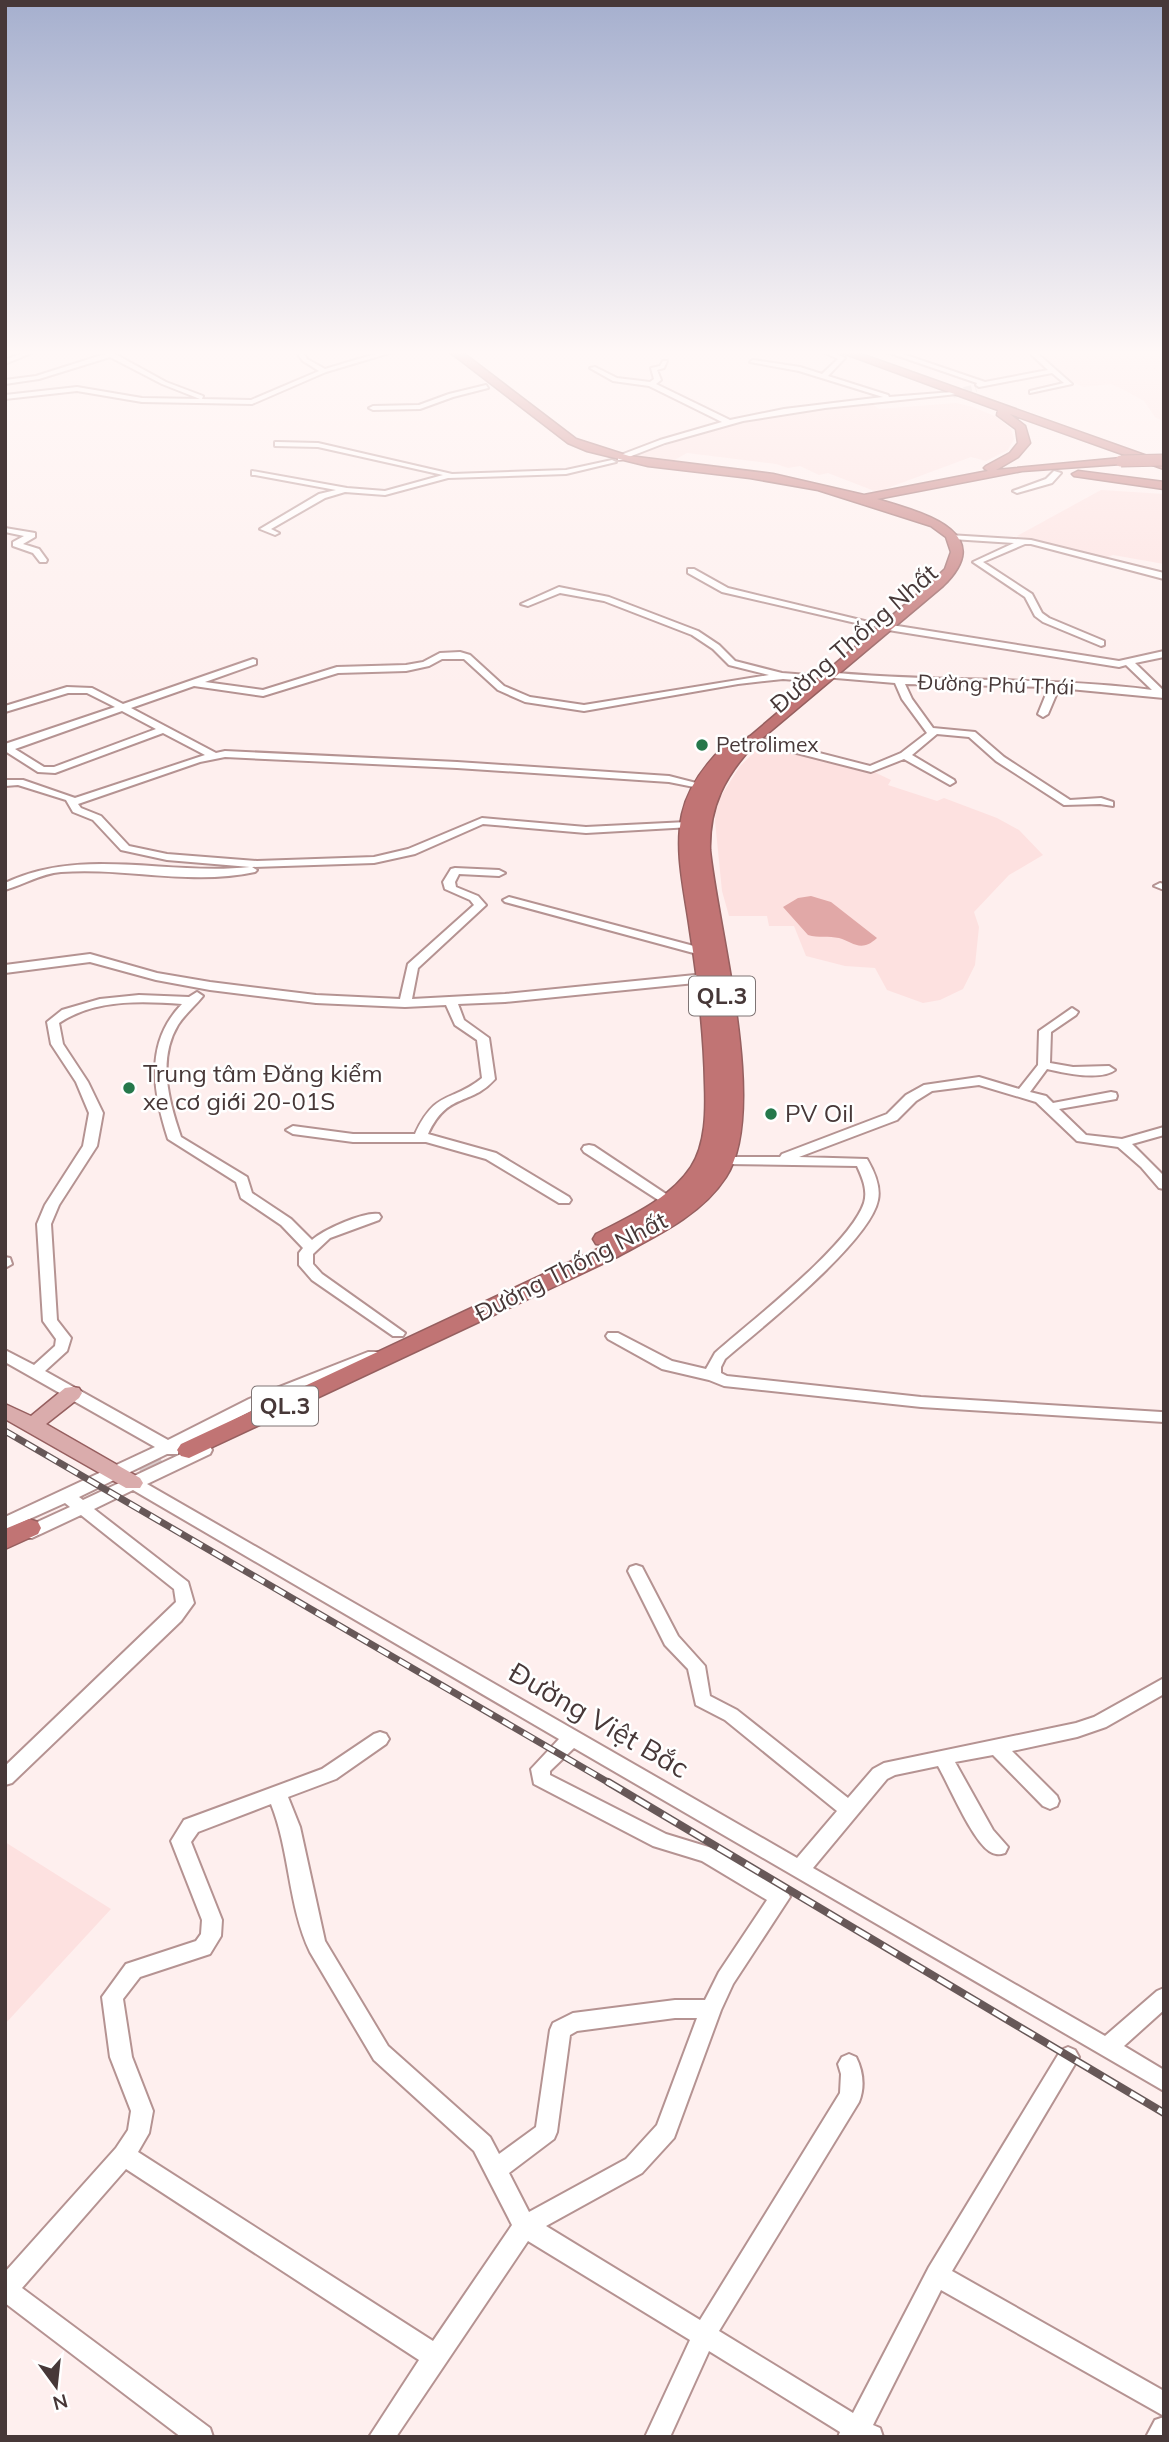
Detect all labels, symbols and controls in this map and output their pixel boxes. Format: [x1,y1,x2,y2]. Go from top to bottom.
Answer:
street label: Đường Thống Nhất [763,557,943,719]
street label: Đường Phú Thái [917,668,1075,700]
place label: Petrolimex [716,731,818,757]
marker: Petrolimex [694,737,710,753]
road number: QL.3 [689,976,755,1015]
place label: Trung tâm Đăng kiểm xe cơ giới 20-01S [143,1058,383,1116]
marker: Trung tâm Đăng kiểm xe cơ giới 20-01S [121,1080,137,1096]
place label: PV Oil [785,1098,854,1128]
marker: PV Oil [763,1106,779,1122]
street label: Đường Thống Nhất [469,1205,672,1328]
road number: QL.3 [252,1386,318,1426]
street label: Đường Việt Bắc [503,1654,695,1785]
north arrow [21,2351,91,2421]
text: N [50,2389,70,2416]

